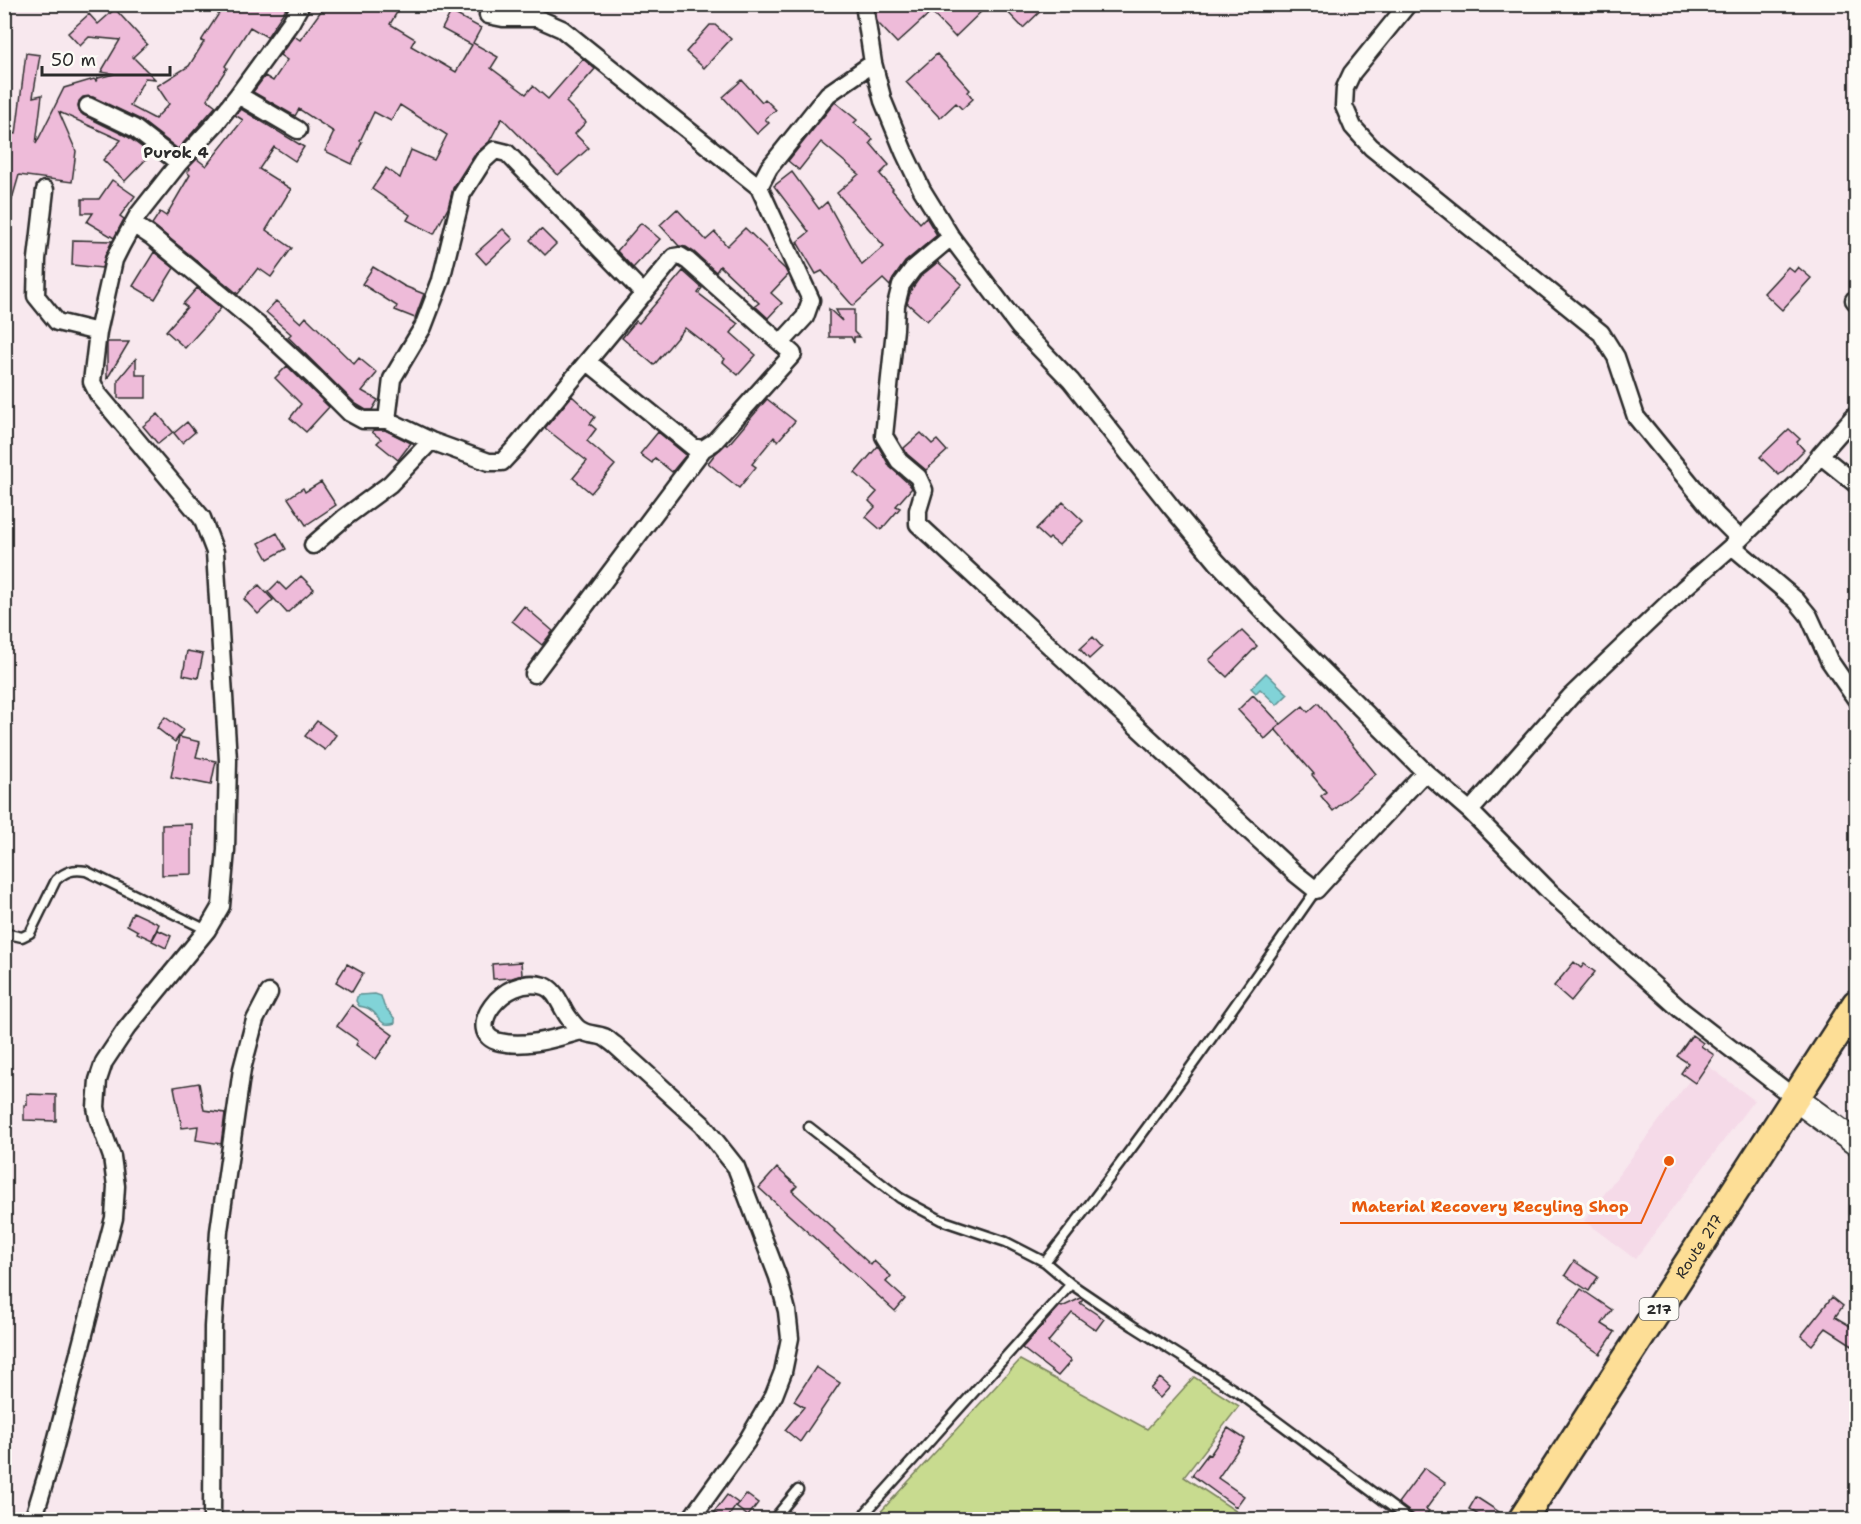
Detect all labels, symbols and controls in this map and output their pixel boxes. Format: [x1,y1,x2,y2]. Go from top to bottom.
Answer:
scale bar [42,39,170,77]
text: 50 m [51,48,96,72]
district label: Purok 4 [143,142,209,163]
callout: Material Recovery Recyling Shop [1340,1189,1641,1223]
text: Material Recovery Recyling Shop [1351,1196,1629,1217]
street label: Route 217 [1671,1210,1727,1282]
road number: 217 [1640,1298,1678,1320]

